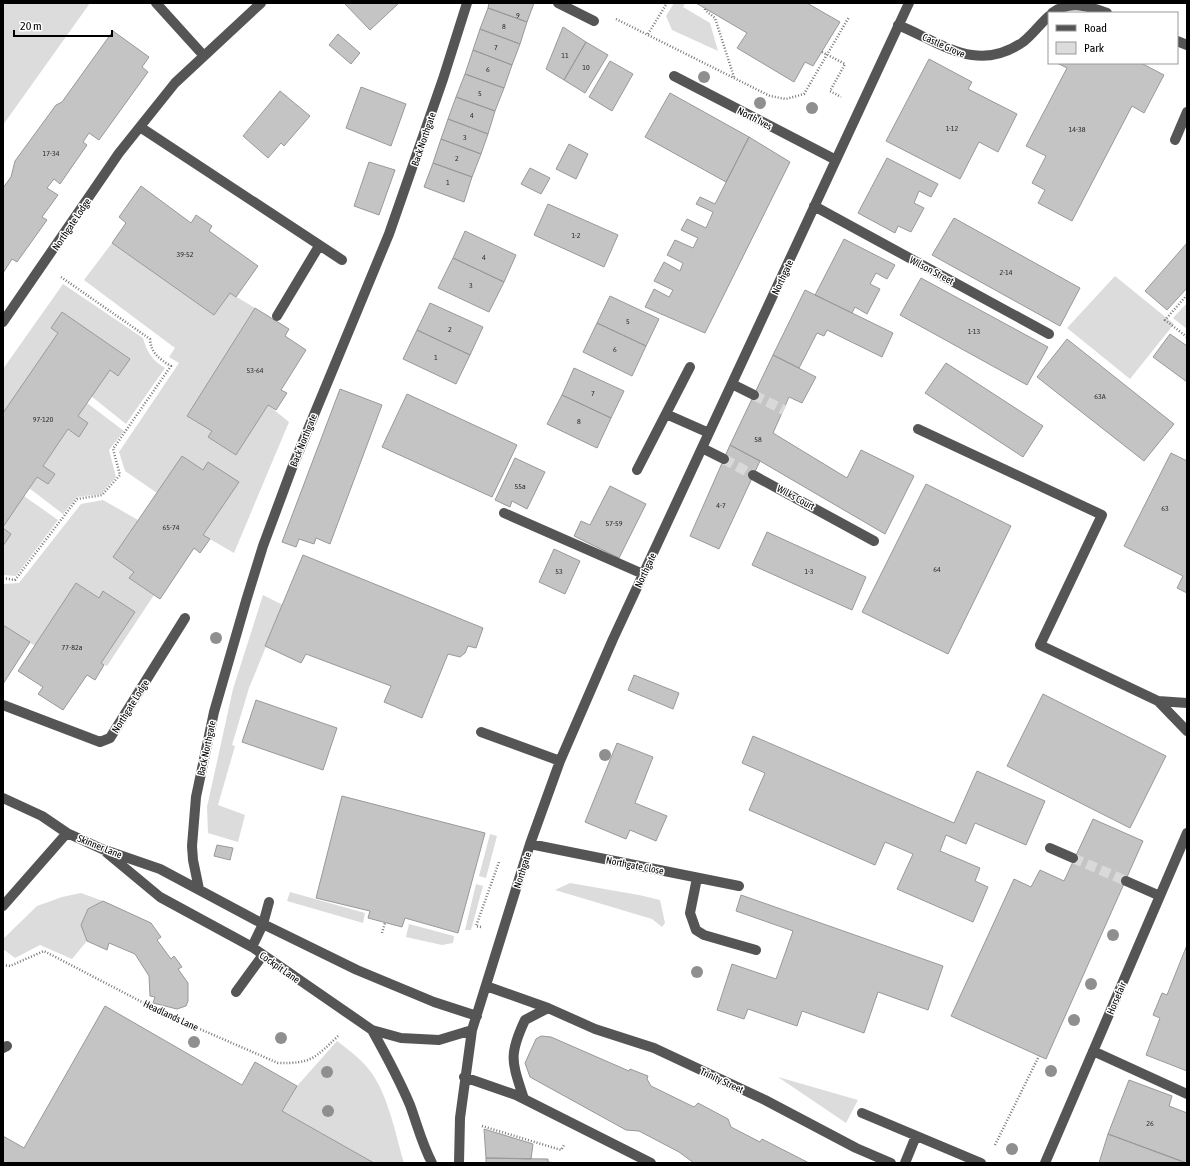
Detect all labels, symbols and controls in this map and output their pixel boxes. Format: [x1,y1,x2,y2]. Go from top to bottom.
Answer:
house number: 9 [516,11,520,20]
scale bar [14,12,112,38]
legend [1048,12,1178,64]
text: 20 m [20,19,42,33]
text: Road [1084,21,1107,35]
house number: 8 [502,22,506,31]
street label: Castle Grove [921,31,967,60]
text: Park [1084,41,1105,55]
house number: 7 [494,43,498,52]
house number: 11 [561,51,569,60]
house number: 10 [582,63,590,72]
house number: 6 [486,65,490,74]
house number: 5 [478,89,482,98]
street label: North Ives [736,105,774,132]
street label: Back Northgate [409,110,438,167]
house number: 4 [470,111,474,120]
house number: 1-12 [946,124,958,133]
house number: 14-38 [1068,125,1086,134]
house number: 3 [463,133,467,142]
house number: 17-34 [42,149,60,158]
house number: 2 [455,154,459,163]
house number: 1 [446,178,450,187]
street label: Northgate Lodge [50,196,93,252]
house number: 1-2 [571,231,581,240]
house number: 39-52 [176,250,194,259]
house number: 4 [482,253,486,262]
street label: Wilson Street [908,254,956,287]
street label: Northgate [770,258,796,296]
house number: 2-14 [1000,268,1013,277]
house number: 3 [469,281,473,290]
house number: 5 [626,317,630,326]
house number: 2 [448,325,452,334]
house number: 1-13 [968,327,980,336]
house number: 6 [613,345,617,354]
house number: 1 [434,353,438,362]
house number: 53-64 [246,366,264,375]
house number: 7 [591,389,595,398]
house number: 63A [1094,392,1106,401]
street label: Back Northgate [288,412,319,468]
house number: 97-120 [33,415,53,424]
house number: 8 [577,417,581,426]
house number: 58 [754,435,762,444]
house number: 55a [514,482,526,491]
street label: Wilks Court [775,483,817,512]
house number: 4-7 [716,501,726,510]
house number: 63 [1161,504,1169,513]
house number: 57-59 [605,519,623,528]
house number: 65-74 [162,523,180,532]
street label: Northgate [633,551,659,589]
house number: 64 [933,565,941,574]
house number: 53 [555,567,563,576]
house number: 1-3 [804,567,814,576]
house number: 77-82a [62,643,83,652]
street label: Northgate Lodge [110,677,151,735]
street label: Back Northgate [195,719,218,777]
street label: Skinner Lane [76,833,124,861]
street label: Northgate [511,850,534,890]
street label: Northgate Close [605,855,665,877]
street label: Cockpit Lane [258,950,302,986]
street label: Horsefair [1105,979,1129,1016]
street label: Headlands Lane [142,998,200,1033]
street label: Trinity Street [698,1066,745,1095]
house number: 26 [1146,1119,1154,1128]

